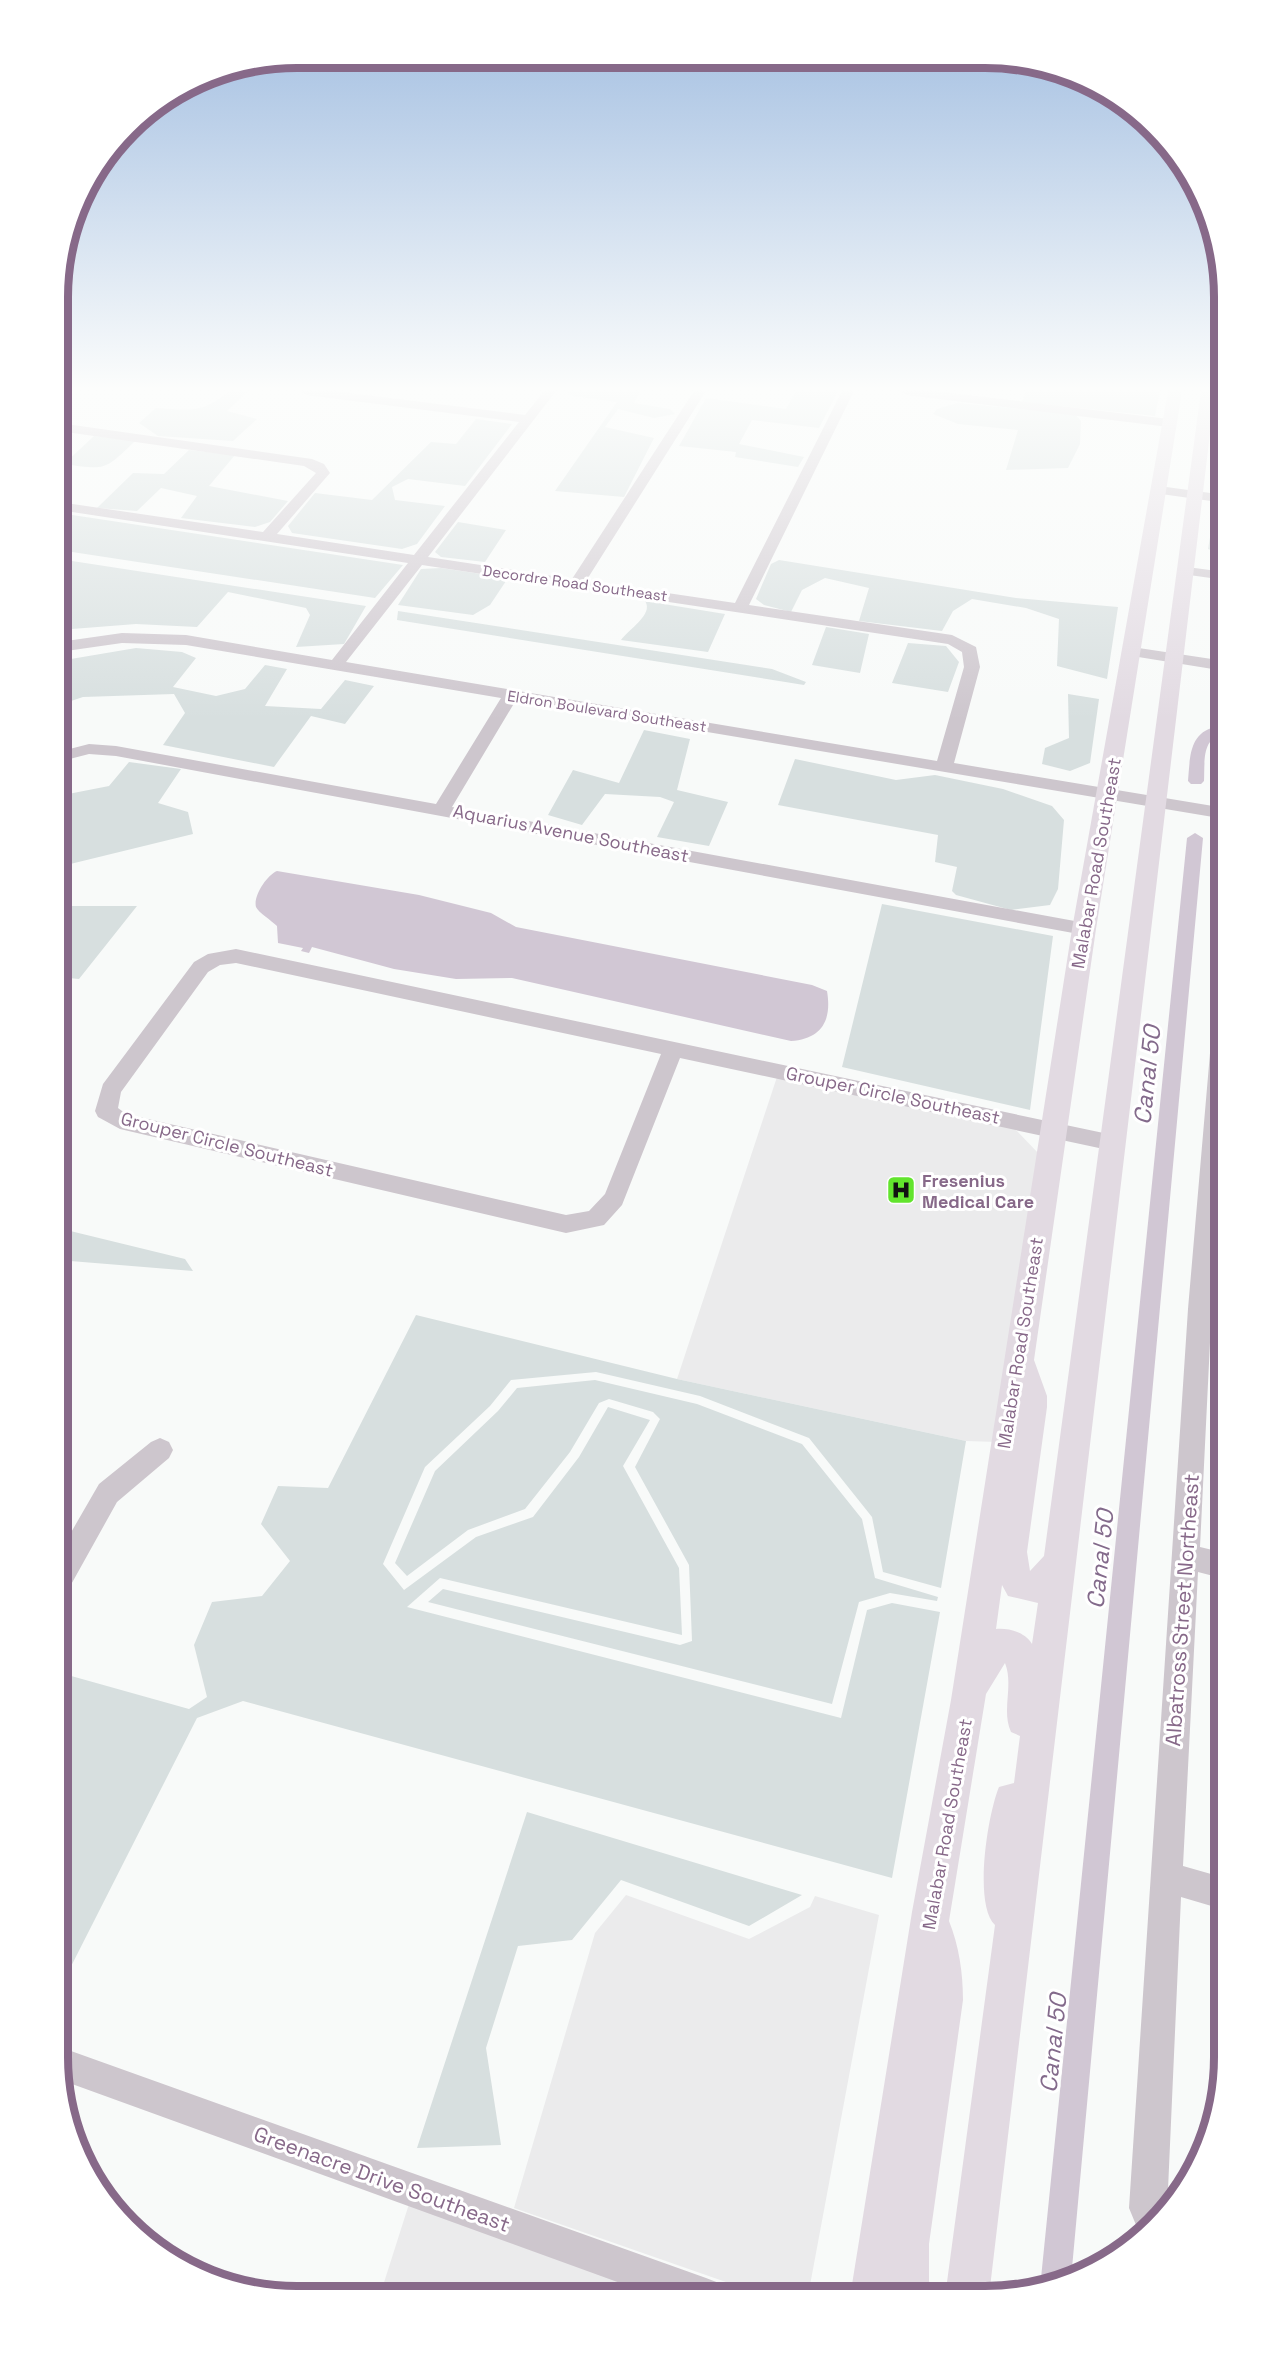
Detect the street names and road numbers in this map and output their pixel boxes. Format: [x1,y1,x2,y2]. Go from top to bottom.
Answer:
street label: Decordre Road Southeast [481,561,669,605]
street label: Eldron Boulevard Southeast [506,686,708,736]
street label: Malabar Road Southeast [1066,756,1126,970]
street label: Aquarius Avenue Southeast [451,799,691,867]
street label: Grouper Circle Southeast [784,1061,1002,1129]
street label: Grouper Circle Southeast [118,1106,336,1182]
street label: Malabar Road Southeast [992,1236,1048,1450]
street label: Albatross Street Northeast [1159,1473,1205,1747]
street label: Malabar Road Southeast [917,1717,977,1931]
street label: Greenacre Drive Southeast [250,2120,514,2238]

